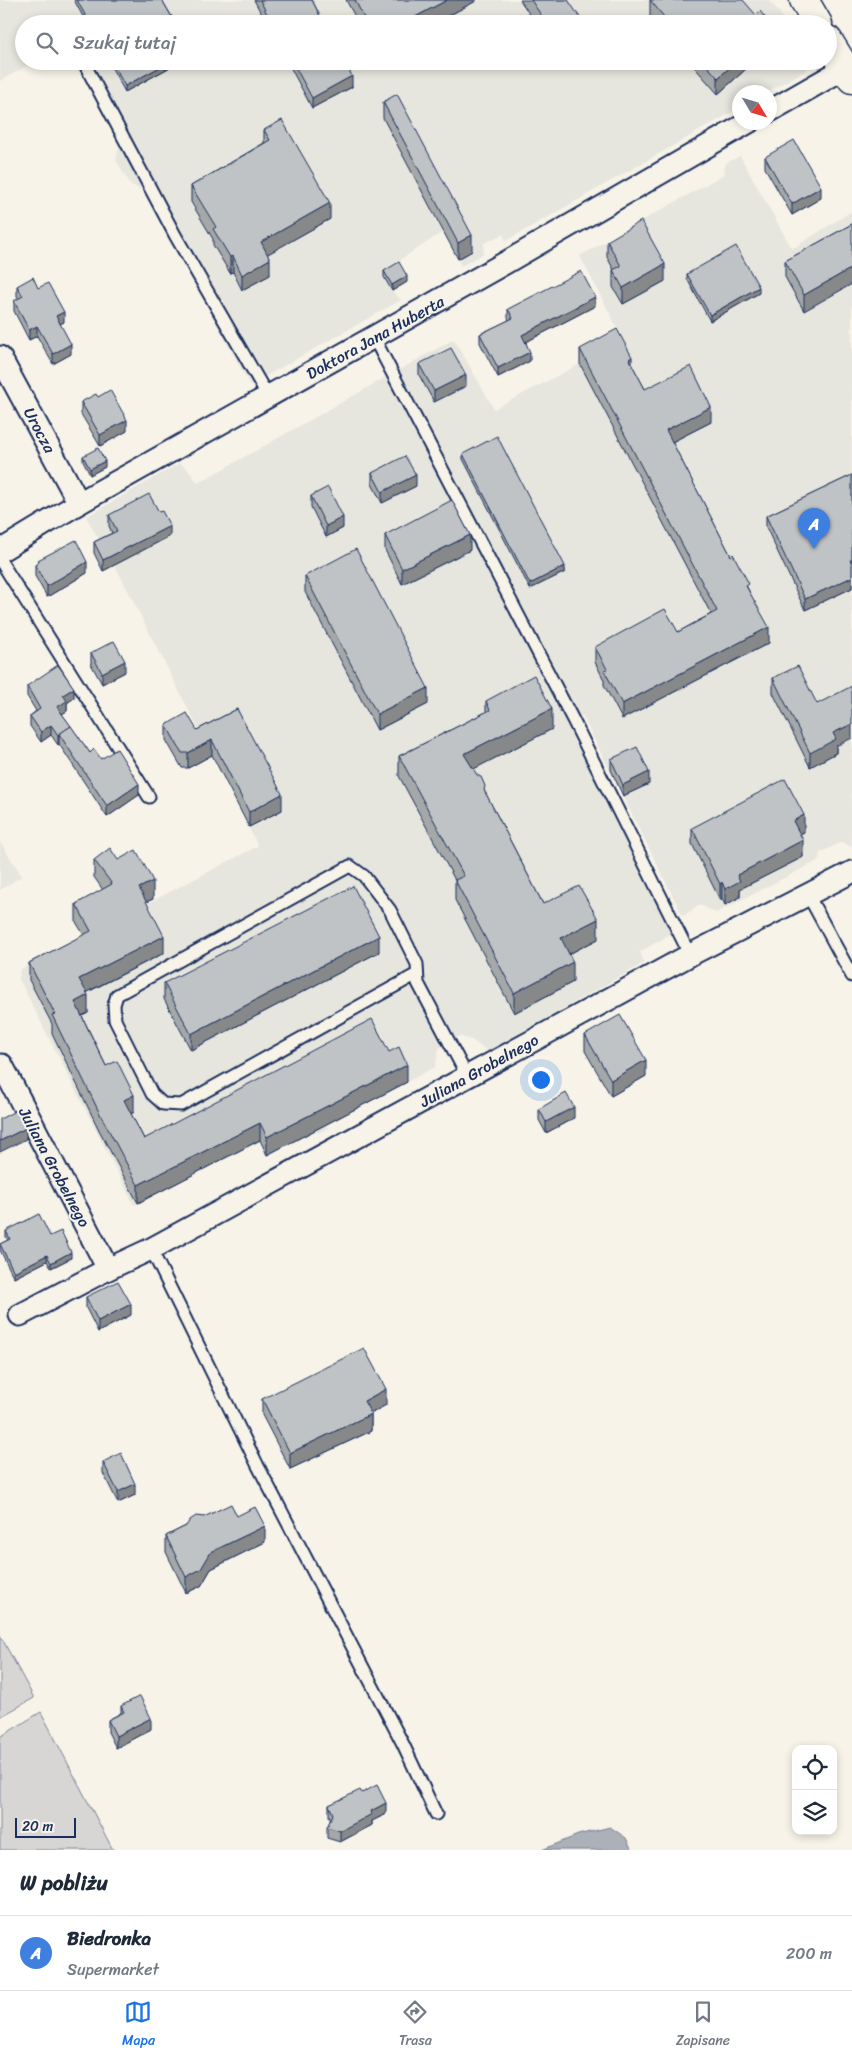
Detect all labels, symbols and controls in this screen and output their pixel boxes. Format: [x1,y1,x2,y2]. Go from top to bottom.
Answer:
search box [15,15,837,70]
text: Szukaj tutaj [73,26,176,59]
icon: search [33,29,61,57]
north arrow [732,85,777,130]
street label: Doktora Jana Huberta [301,287,451,388]
street label: Urocza [15,402,64,459]
pin: A [798,508,830,549]
street label: Juliana Grobelnego [413,1026,544,1116]
your location [528,1067,554,1093]
street label: Juliana Grobelnego [10,1101,99,1233]
map controls [792,1745,837,1835]
button: locate [792,1745,837,1790]
button: layers [792,1790,837,1835]
text: 20 m [22,1814,53,1839]
scale bar [15,1815,76,1838]
text: W pobliżu [20,1864,108,1902]
text: Biedronka [67,1922,151,1955]
text: A [31,1939,41,1968]
text: 200 m [786,1939,832,1968]
text: Supermarket [67,1955,159,1984]
tab: Mapa [122,1998,155,2053]
tab: Trasa [399,1998,432,2053]
tab: Zapisane [676,1998,730,2053]

